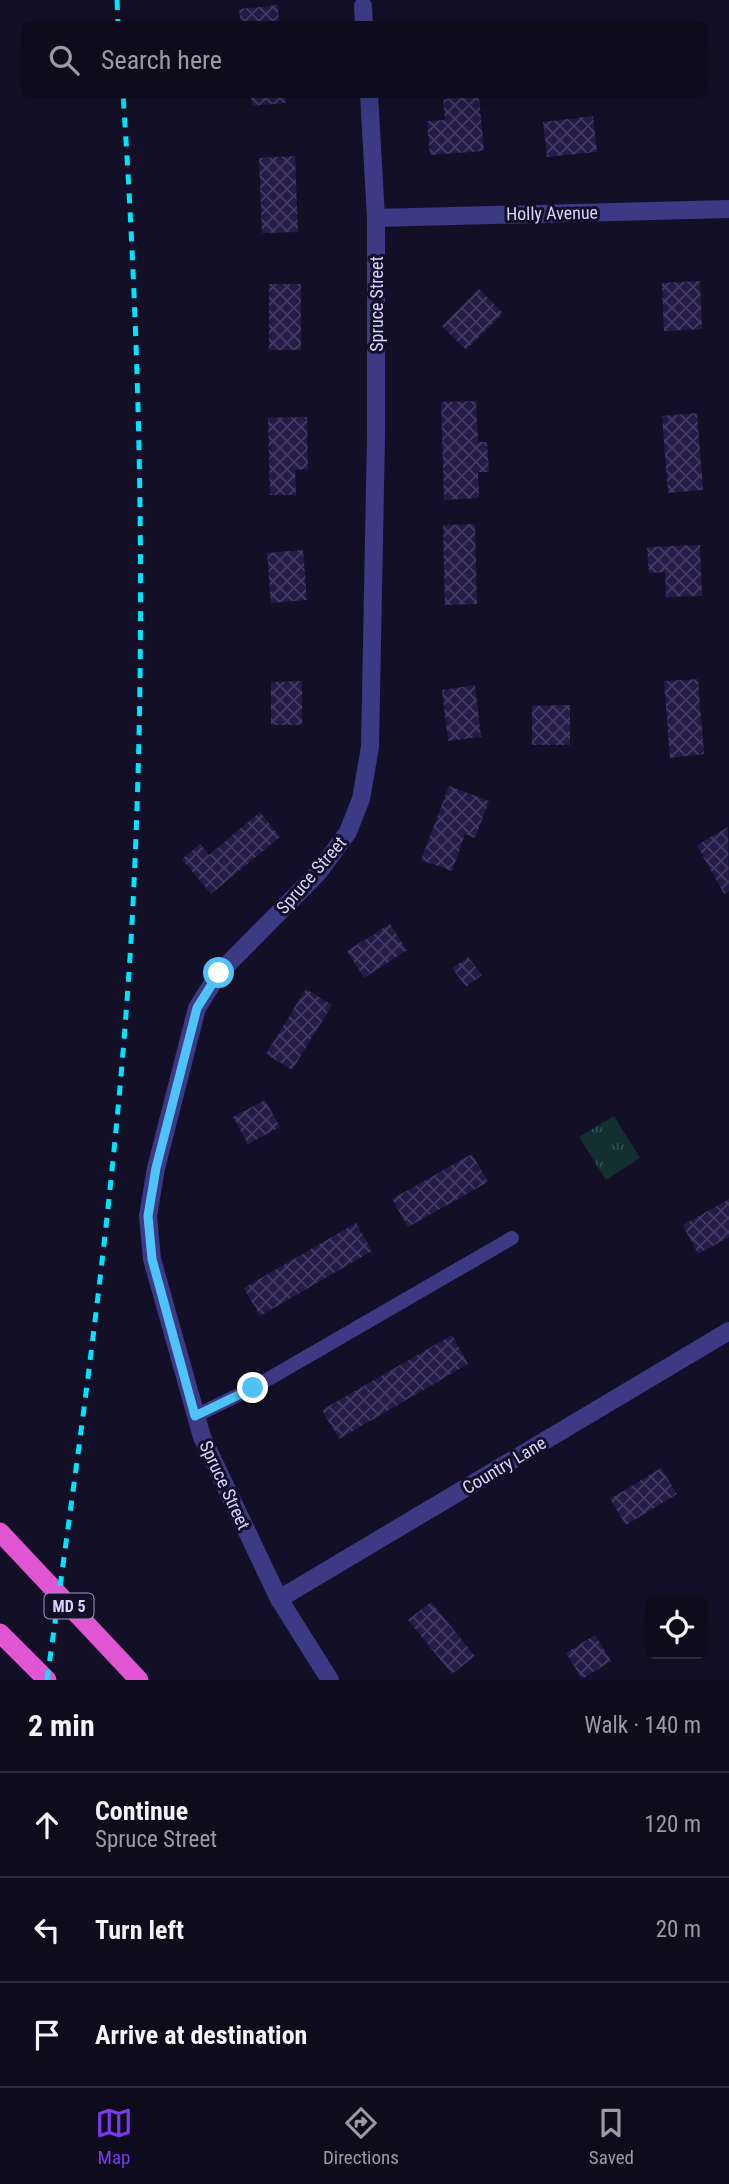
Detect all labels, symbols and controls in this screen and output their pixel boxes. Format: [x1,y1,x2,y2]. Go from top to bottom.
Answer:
search box [21,21,708,98]
icon: search [45,41,83,79]
text: Search here [101,45,222,75]
street label: Holly Avenue [506,202,598,224]
street label: Spruce Street [366,256,387,352]
street label: Spruce Street [272,832,350,918]
route start [203,957,234,988]
route end [237,1372,268,1403]
street label: Country Lane [458,1432,550,1498]
street label: Spruce Street [195,1437,255,1533]
road number: MD 5 [44,1594,94,1618]
map controls [645,1596,708,1659]
button: locate [645,1596,708,1659]
text: 2 min [28,1708,95,1743]
text: Walk · 140 m [584,1712,701,1739]
text: Continue [95,1796,188,1826]
icon: ahead [28,1806,66,1844]
text: 120 m [644,1811,701,1838]
text: Spruce Street [95,1826,217,1853]
icon: left [28,1911,66,1949]
text: Turn left [95,1915,184,1945]
text: 20 m [656,1916,701,1943]
icon: arrive [28,2016,66,2054]
text: Arrive at destination [95,2020,307,2050]
tab: Map [95,2104,133,2169]
tab: Directions [323,2104,399,2169]
tab: Saved [589,2104,634,2169]

